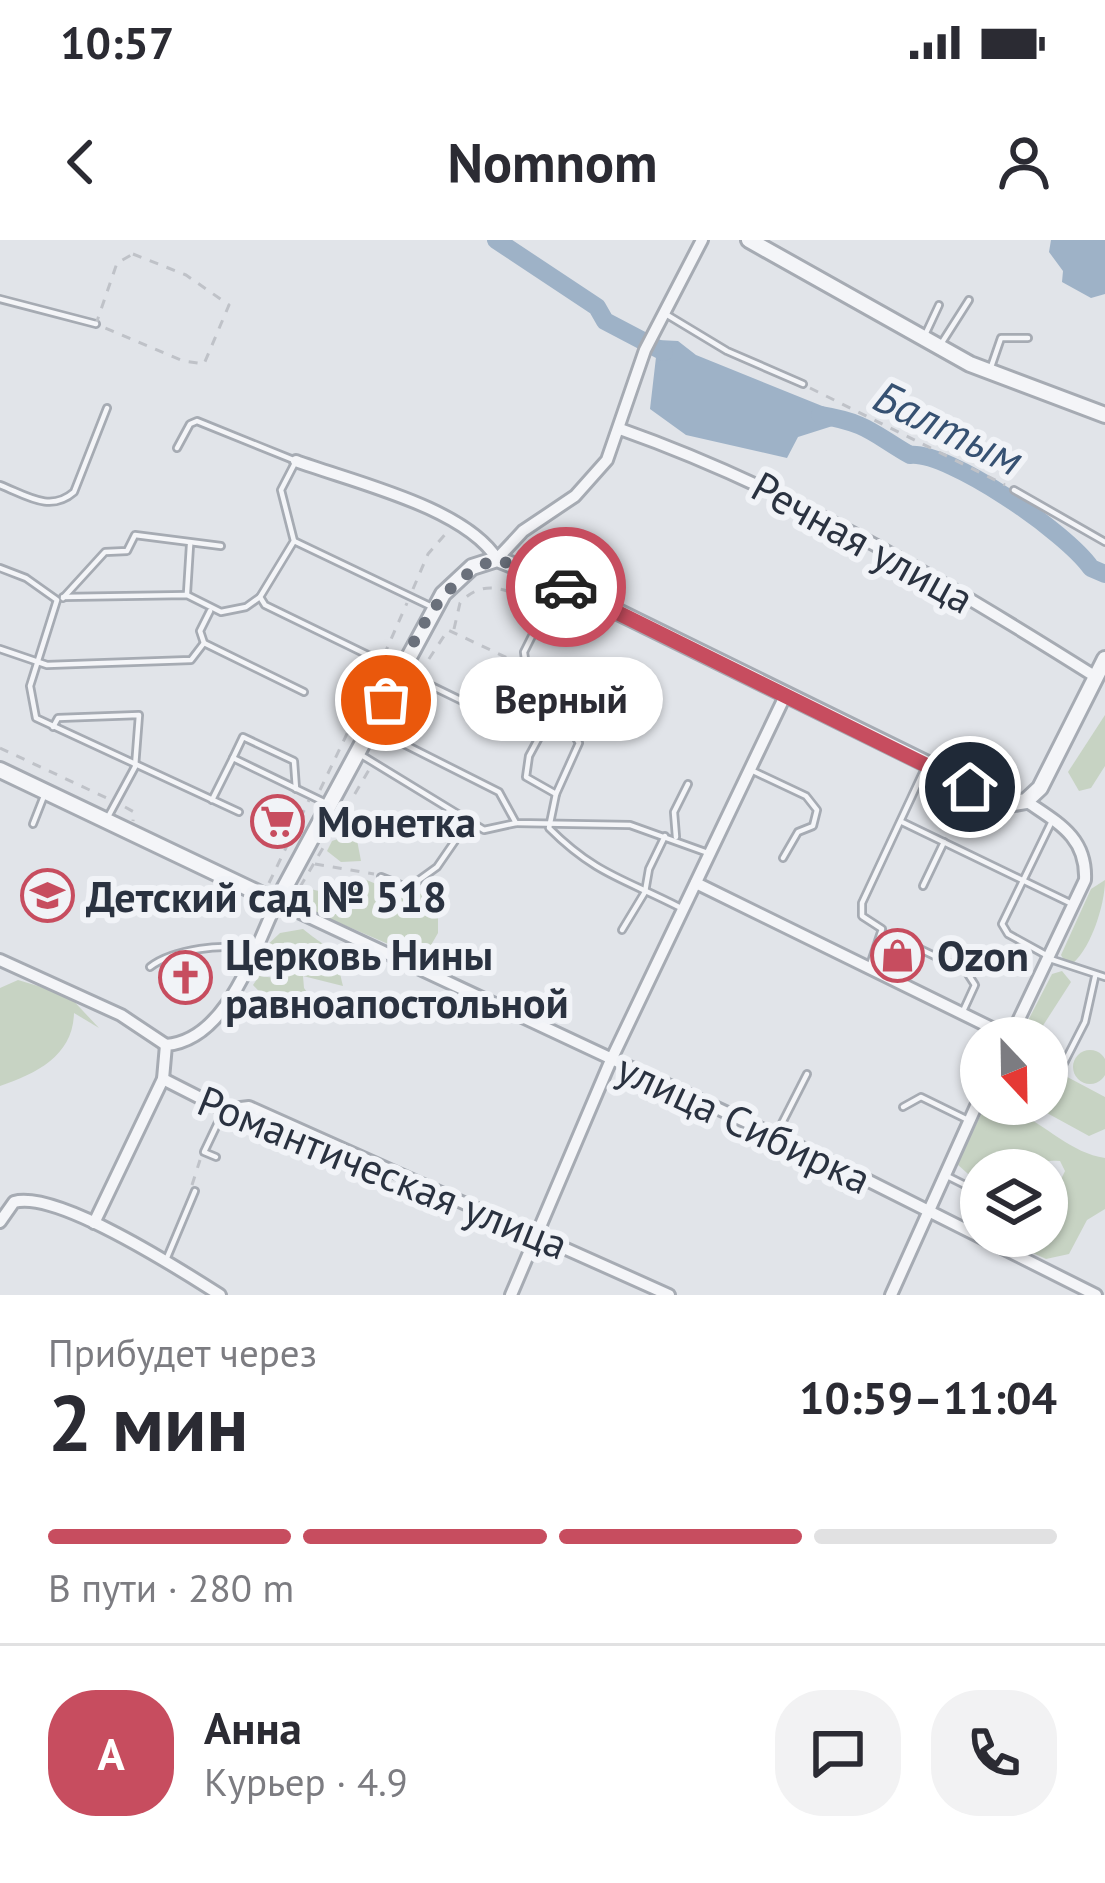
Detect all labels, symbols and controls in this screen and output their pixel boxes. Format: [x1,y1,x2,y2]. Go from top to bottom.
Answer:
text: 10:57 [60,13,174,71]
text: Nomnom [448,127,657,197]
icon: back [48,129,114,195]
icon: person [991,129,1057,195]
water label: Балтым [865,366,1033,488]
street label: Речная улица [742,458,984,626]
courier [506,527,626,647]
icon: car [533,554,599,620]
pin [335,649,437,751]
callout: Верный [458,658,662,742]
icon: bag [353,667,419,733]
text: Верный [494,673,628,724]
pin [919,736,1021,838]
icon: home [937,754,1003,820]
supermarket icon: Монетка [250,793,306,849]
place label: Монетка [317,794,476,849]
school or university icon: Детский сад № 518 [19,868,75,924]
place label: Детский сад № 518 [86,869,447,924]
place label: Церковь Нины равноапостольной [225,927,569,1030]
shop icon: Ozon [870,927,926,983]
place label: Ozon [937,928,1029,983]
church icon: Церковь Нины равноапостольной [158,950,214,1006]
north arrow [960,1017,1068,1125]
map controls [960,1017,1068,1257]
street label: улица Сибирка [608,1040,880,1206]
street label: Романтическая улица [190,1073,576,1271]
button: layers [960,1149,1068,1257]
text: Прибудет через [48,1327,317,1378]
text: 10:59–11:04 [799,1368,1057,1426]
text: 2 мин [48,1372,248,1473]
text: В пути · 280 m [48,1562,294,1613]
button: chat [775,1690,901,1816]
button: phone [931,1690,1057,1816]
text: Анна [204,1698,302,1756]
text: А [97,1724,125,1782]
text: Курьер · 4.9 [204,1756,408,1807]

